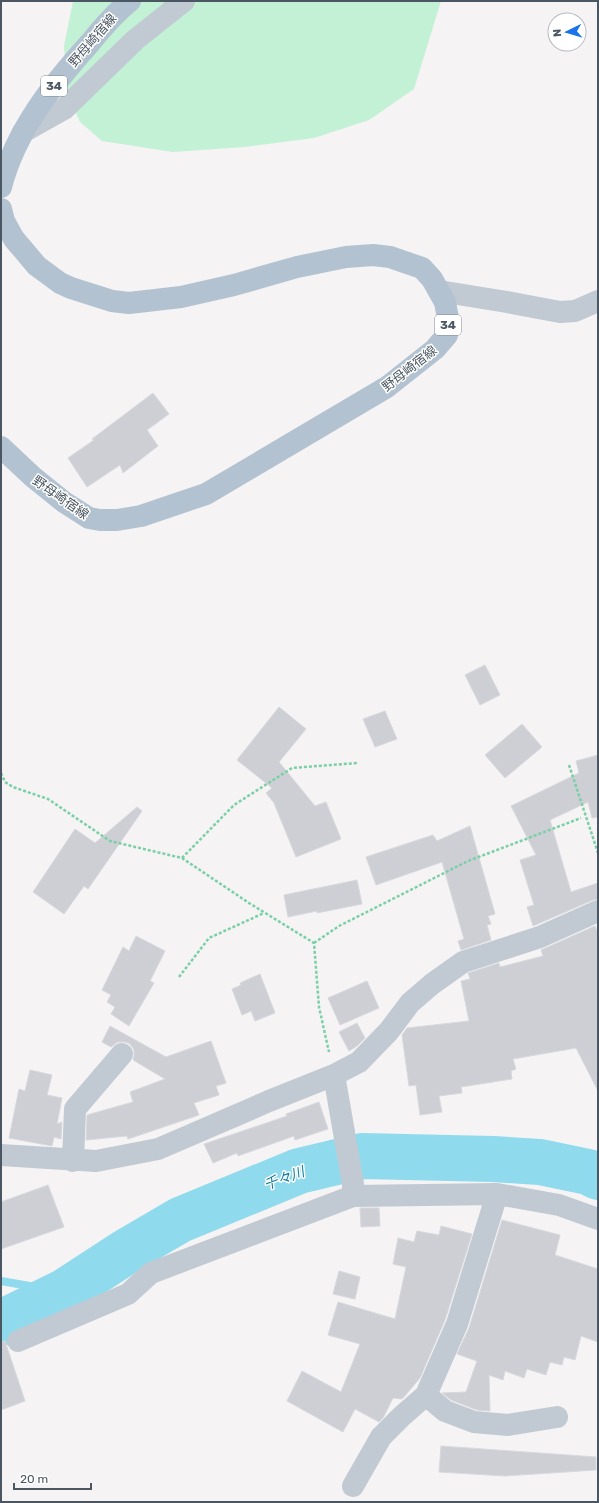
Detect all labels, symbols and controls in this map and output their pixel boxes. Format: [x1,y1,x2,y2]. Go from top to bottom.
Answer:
street label: 野母崎宿線 [65,11,119,70]
north arrow [547,12,587,52]
text: N [551,28,564,37]
road number: 34 [41,76,67,96]
road number: 34 [435,315,461,335]
street label: 野母崎宿線 [379,342,440,394]
street label: 野母崎宿線 [30,473,92,522]
water label: 千々川 [262,1163,309,1194]
scale bar [14,1465,91,1491]
text: 20 m [20,1472,48,1486]

